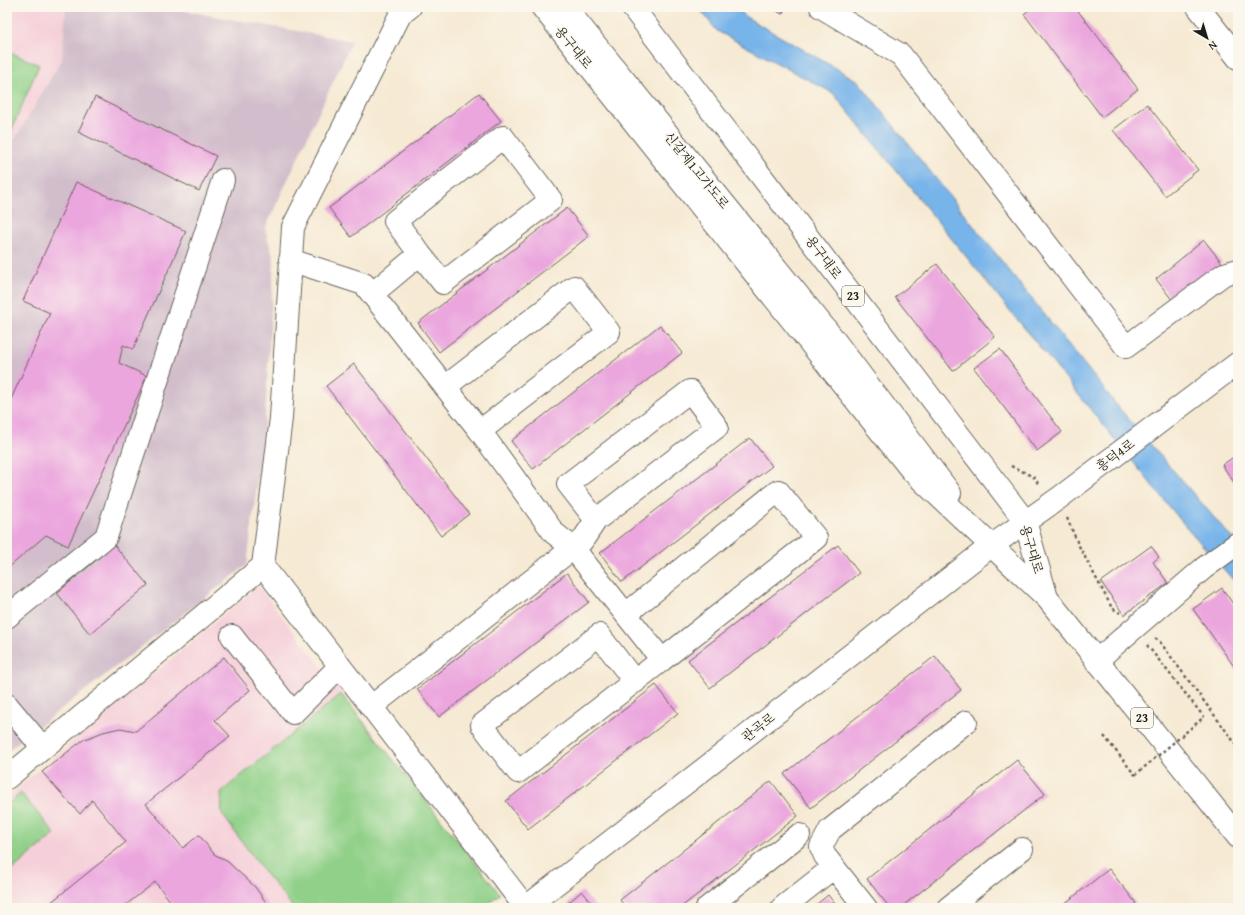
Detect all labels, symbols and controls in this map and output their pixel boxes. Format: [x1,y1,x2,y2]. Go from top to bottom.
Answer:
north arrow [1187,18,1227,58]
street label: 용구대로 [550,22,597,73]
text: N [1205,37,1221,55]
street label: 신갈제1고가도로 [660,128,734,213]
street label: 용구대로 [801,232,847,283]
road number: 23 [842,286,864,306]
street label: 흥덕4로 [1092,434,1139,476]
street label: 용구대로 [1015,522,1048,576]
street label: 관곡로 [738,708,779,746]
road number: 23 [1131,708,1153,728]

